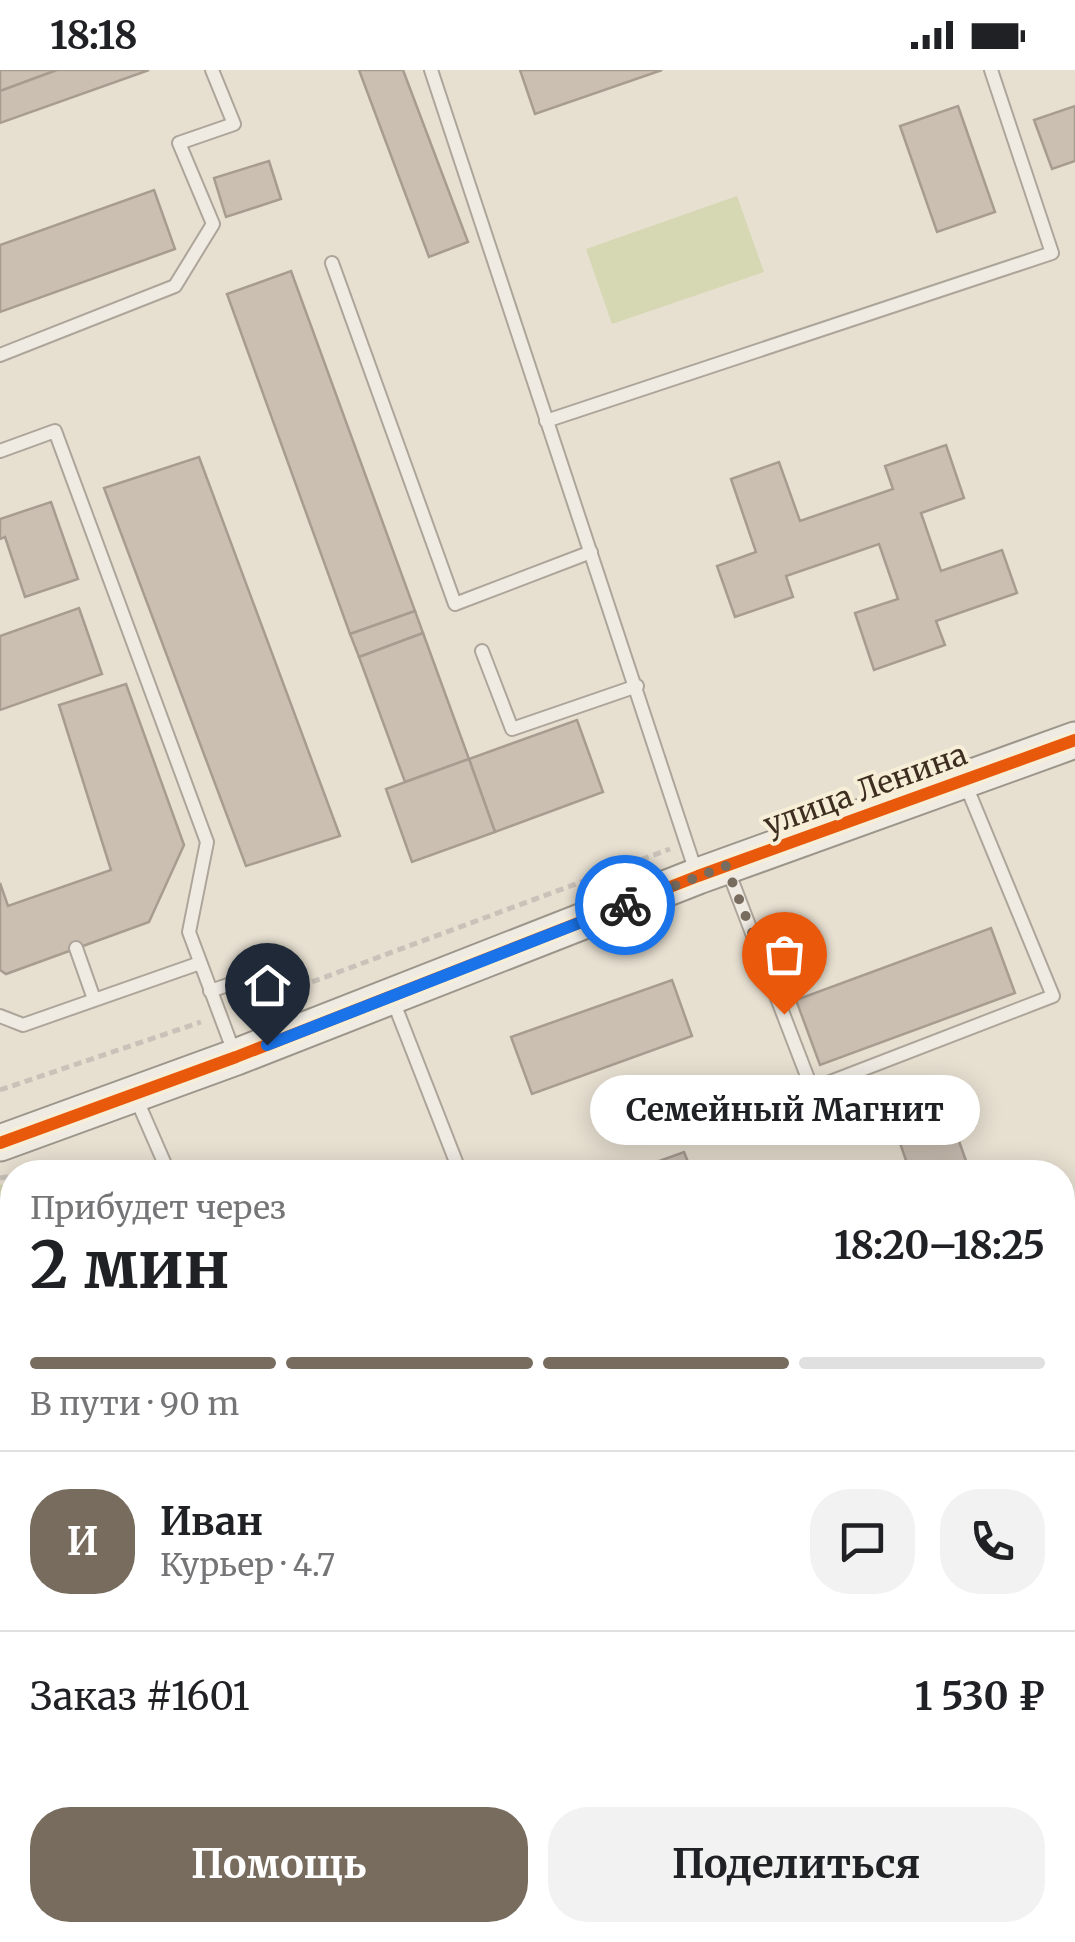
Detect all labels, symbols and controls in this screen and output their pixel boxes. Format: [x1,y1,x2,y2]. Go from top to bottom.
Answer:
text: 18:18 [50,12,138,59]
street label: улица Ленина [758,735,972,843]
courier [575,855,675,955]
icon: bike [598,878,653,933]
pin [742,912,827,1015]
icon: bag [757,927,812,982]
pin [225,943,310,1046]
icon: home [240,958,295,1013]
callout: Семейный Магнит [589,1074,979,1144]
text: Семейный Магнит [626,1090,944,1130]
text: Прибудет через [30,1188,286,1228]
text: 18:20–18:25 [834,1222,1045,1269]
text: 2 мин [30,1224,230,1306]
text: В пути · 90 m [30,1384,239,1424]
button: chat [810,1489,915,1594]
button: phone [940,1489,1045,1594]
text: Иван [160,1498,263,1545]
text: И [67,1518,98,1565]
text: Курьер · 4.7 [160,1545,335,1585]
text: Заказ #1601 [30,1673,250,1720]
text: 1 530 ₽ [915,1673,1045,1720]
button: Помощь [30,1807,528,1922]
button: Поделиться [548,1807,1045,1922]

